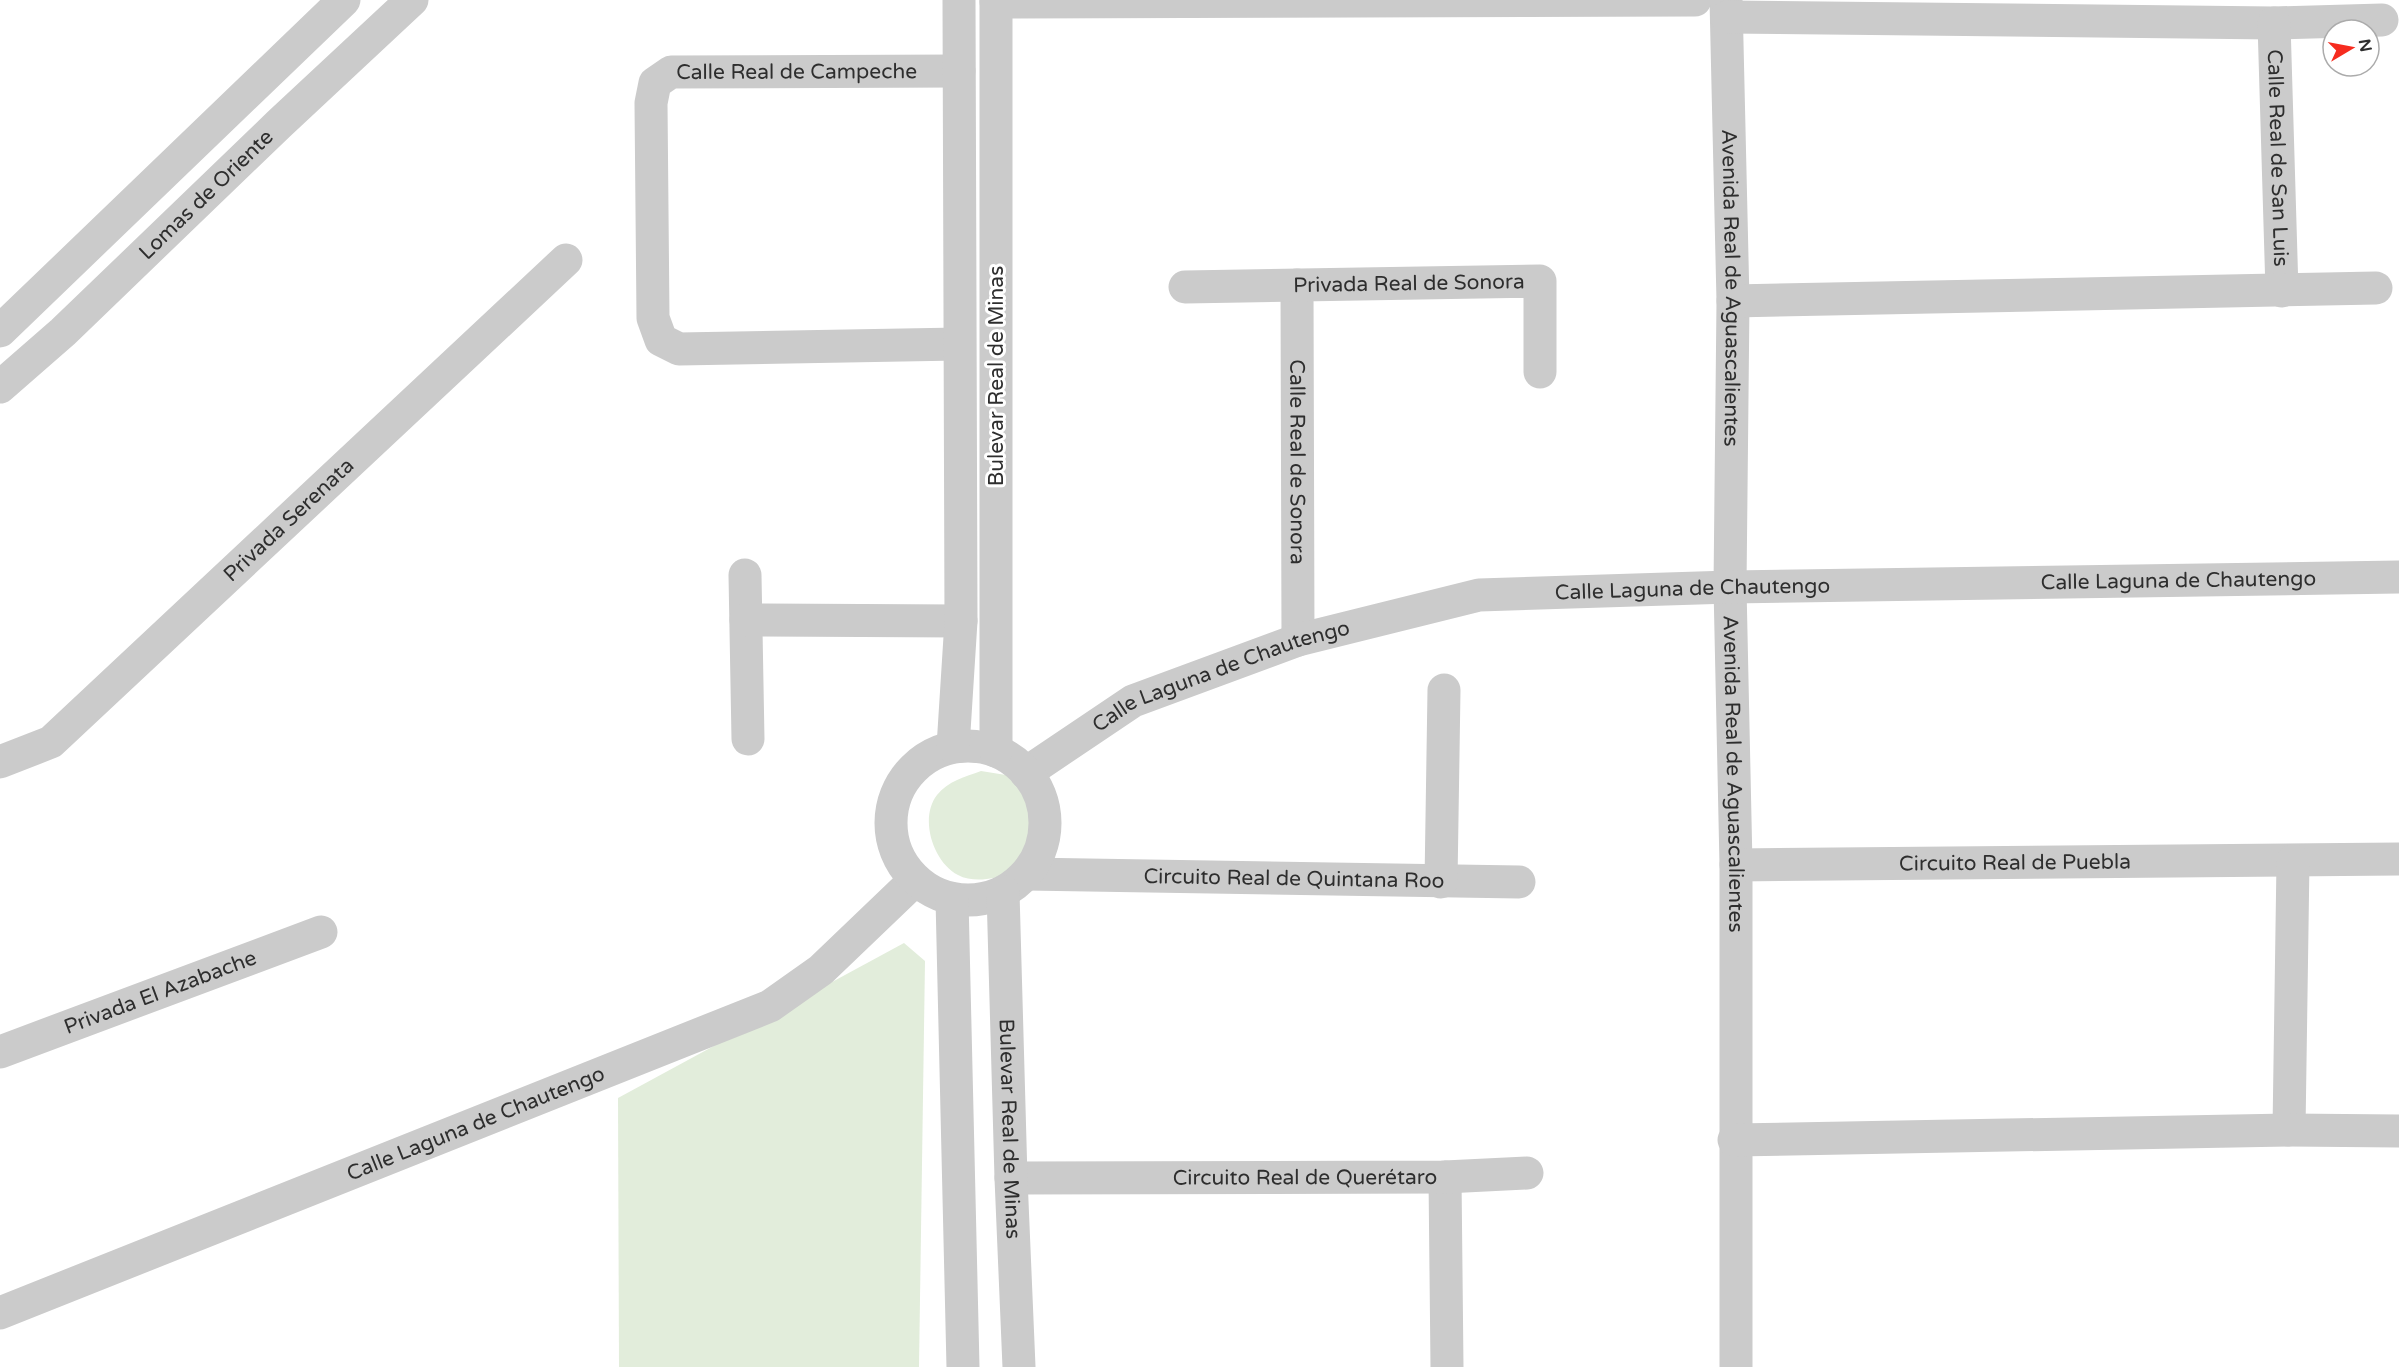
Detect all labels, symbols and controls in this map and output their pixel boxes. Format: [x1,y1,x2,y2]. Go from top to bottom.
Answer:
north arrow [2321,18,2381,78]
text: N [2354,38,2376,54]
street label: Calle Real de San Luis [2262,49,2294,267]
street label: Calle Real de Campeche [676,59,917,84]
street label: Lomas de Oriente [134,124,278,265]
street label: Avenida Real de Aguascalientes [1717,129,1746,447]
street label: Bulevar Real de Minas [984,266,1009,486]
street label: Privada Real de Sonora [1293,269,1525,298]
street label: Calle Real de Sonora [1285,359,1310,565]
street label: Privada Serenata [218,453,359,587]
street label: Calle Laguna de Chautengo [2041,566,2316,595]
street label: Calle Laguna de Chautengo [1554,573,1830,605]
street label: Calle Laguna de Chautengo [1087,615,1352,737]
street label: Avenida Real de Aguascalientes [1718,615,1749,933]
street label: Circuito Real de Puebla [1899,849,2131,876]
street label: Circuito Real de Quintana Roo [1143,863,1445,893]
street label: Privada El Azabache [60,945,260,1039]
street label: Bulevar Real de Minas [994,1018,1026,1240]
street label: Calle Laguna de Chautengo [343,1061,608,1186]
street label: Circuito Real de Querétaro [1173,1165,1437,1190]

